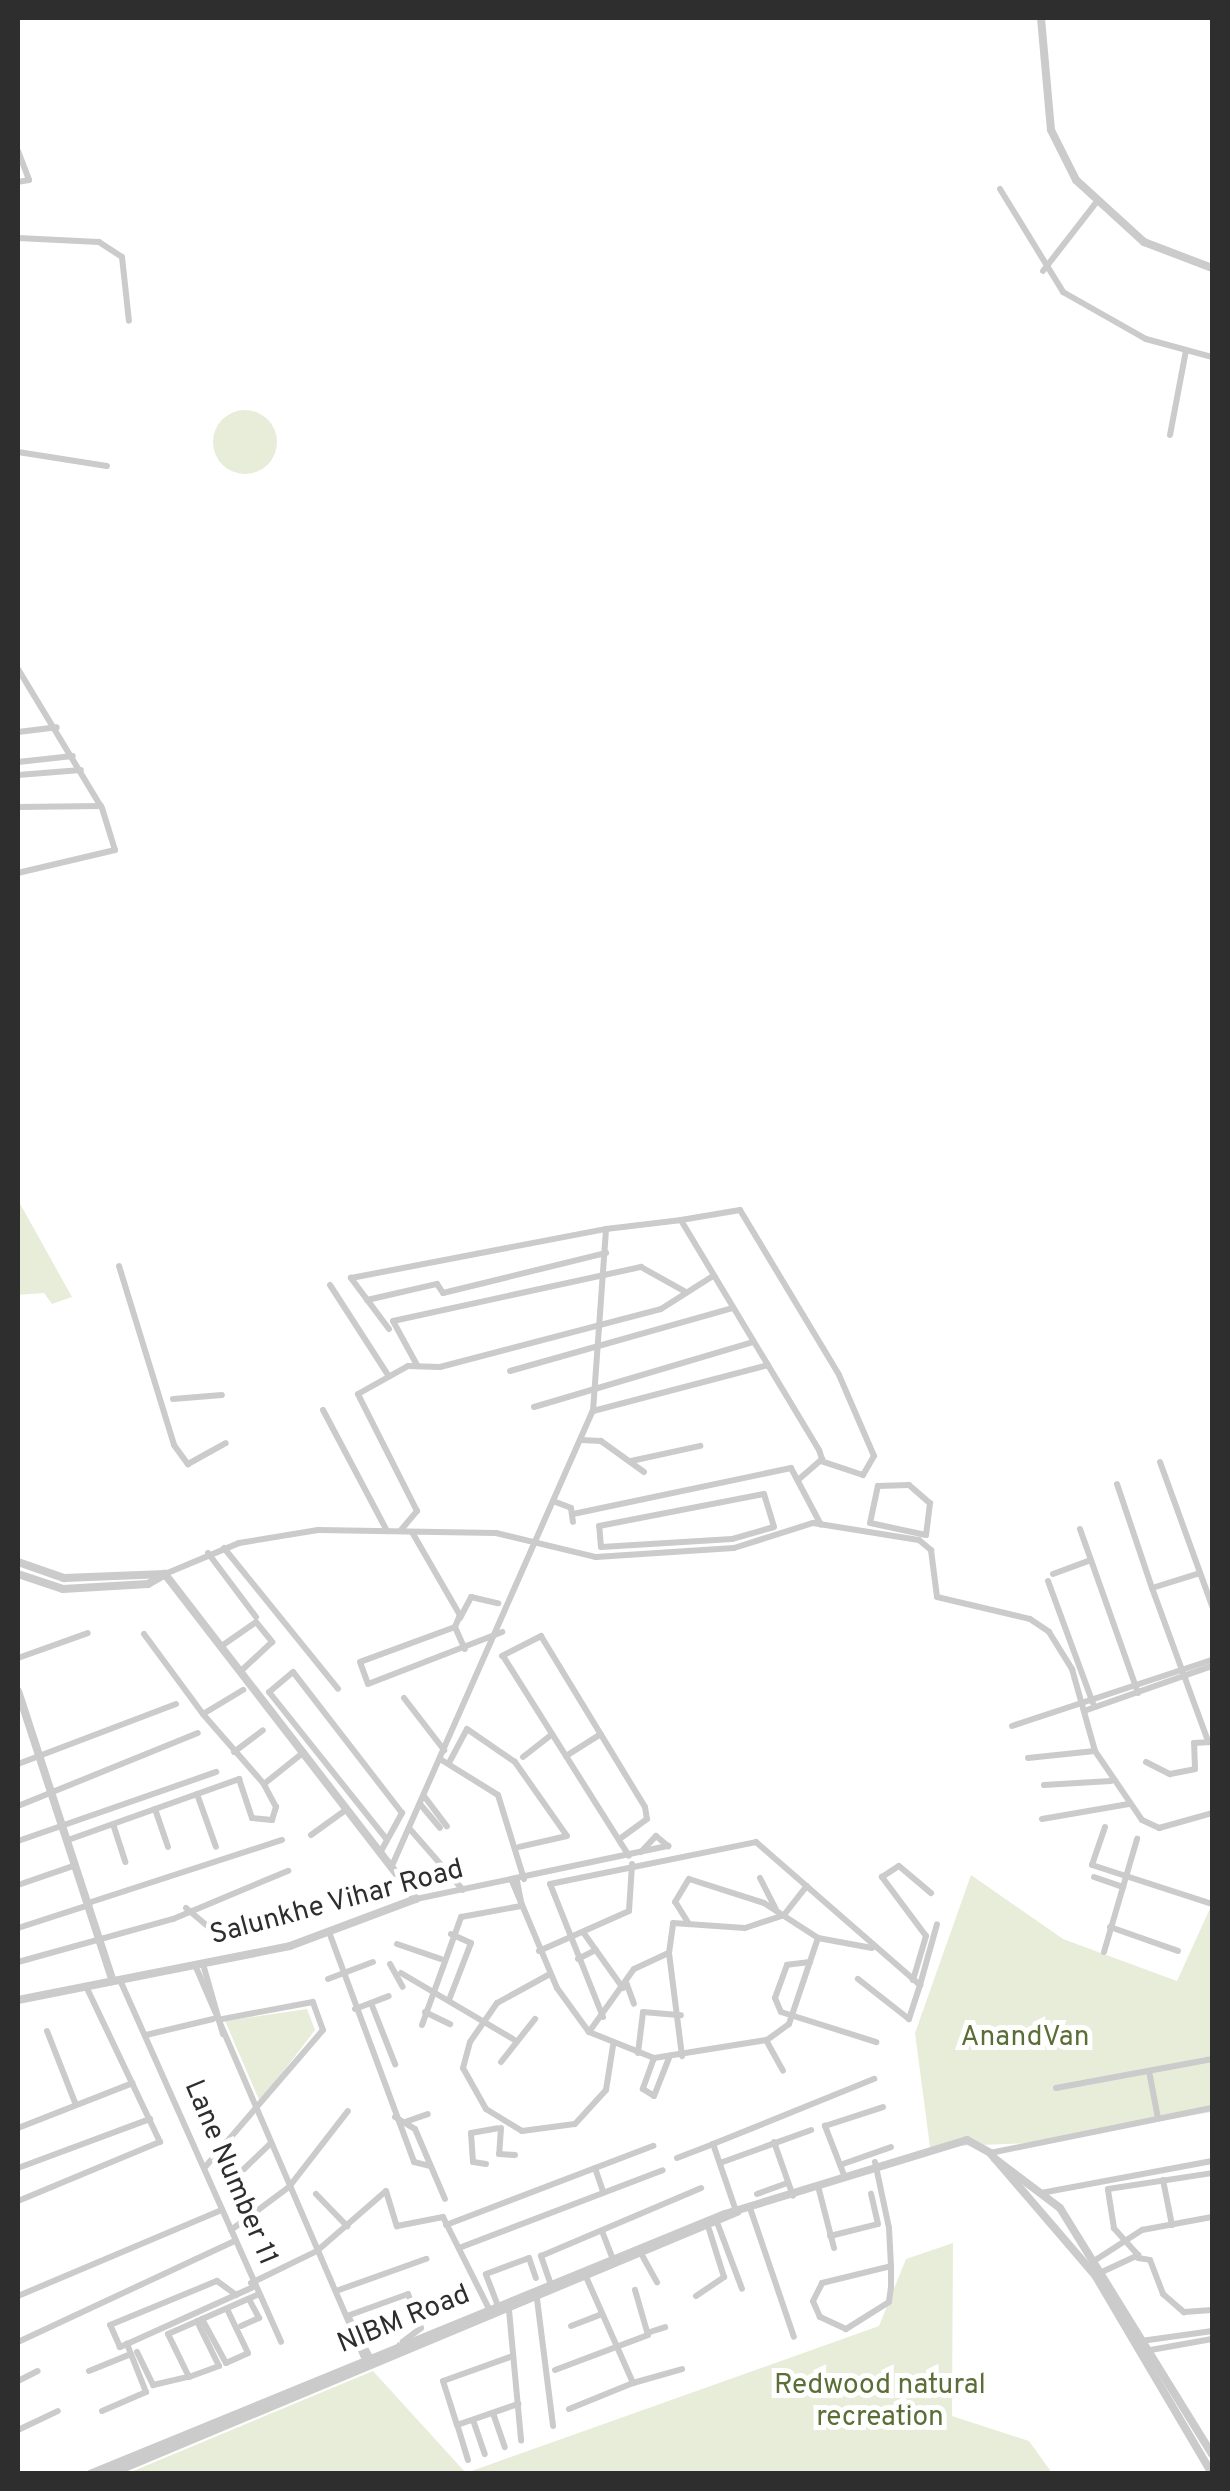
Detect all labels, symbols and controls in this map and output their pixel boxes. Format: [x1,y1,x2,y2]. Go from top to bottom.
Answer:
street label: Salunkhe Vihar Road [206,1853,468,1953]
park label: AnandVan [960,2021,1090,2055]
street label: Lane Number 11 [176,2075,284,2271]
street label: NIBM Road [333,2278,475,2362]
park label: Redwood natural recreation [774,2369,986,2435]

